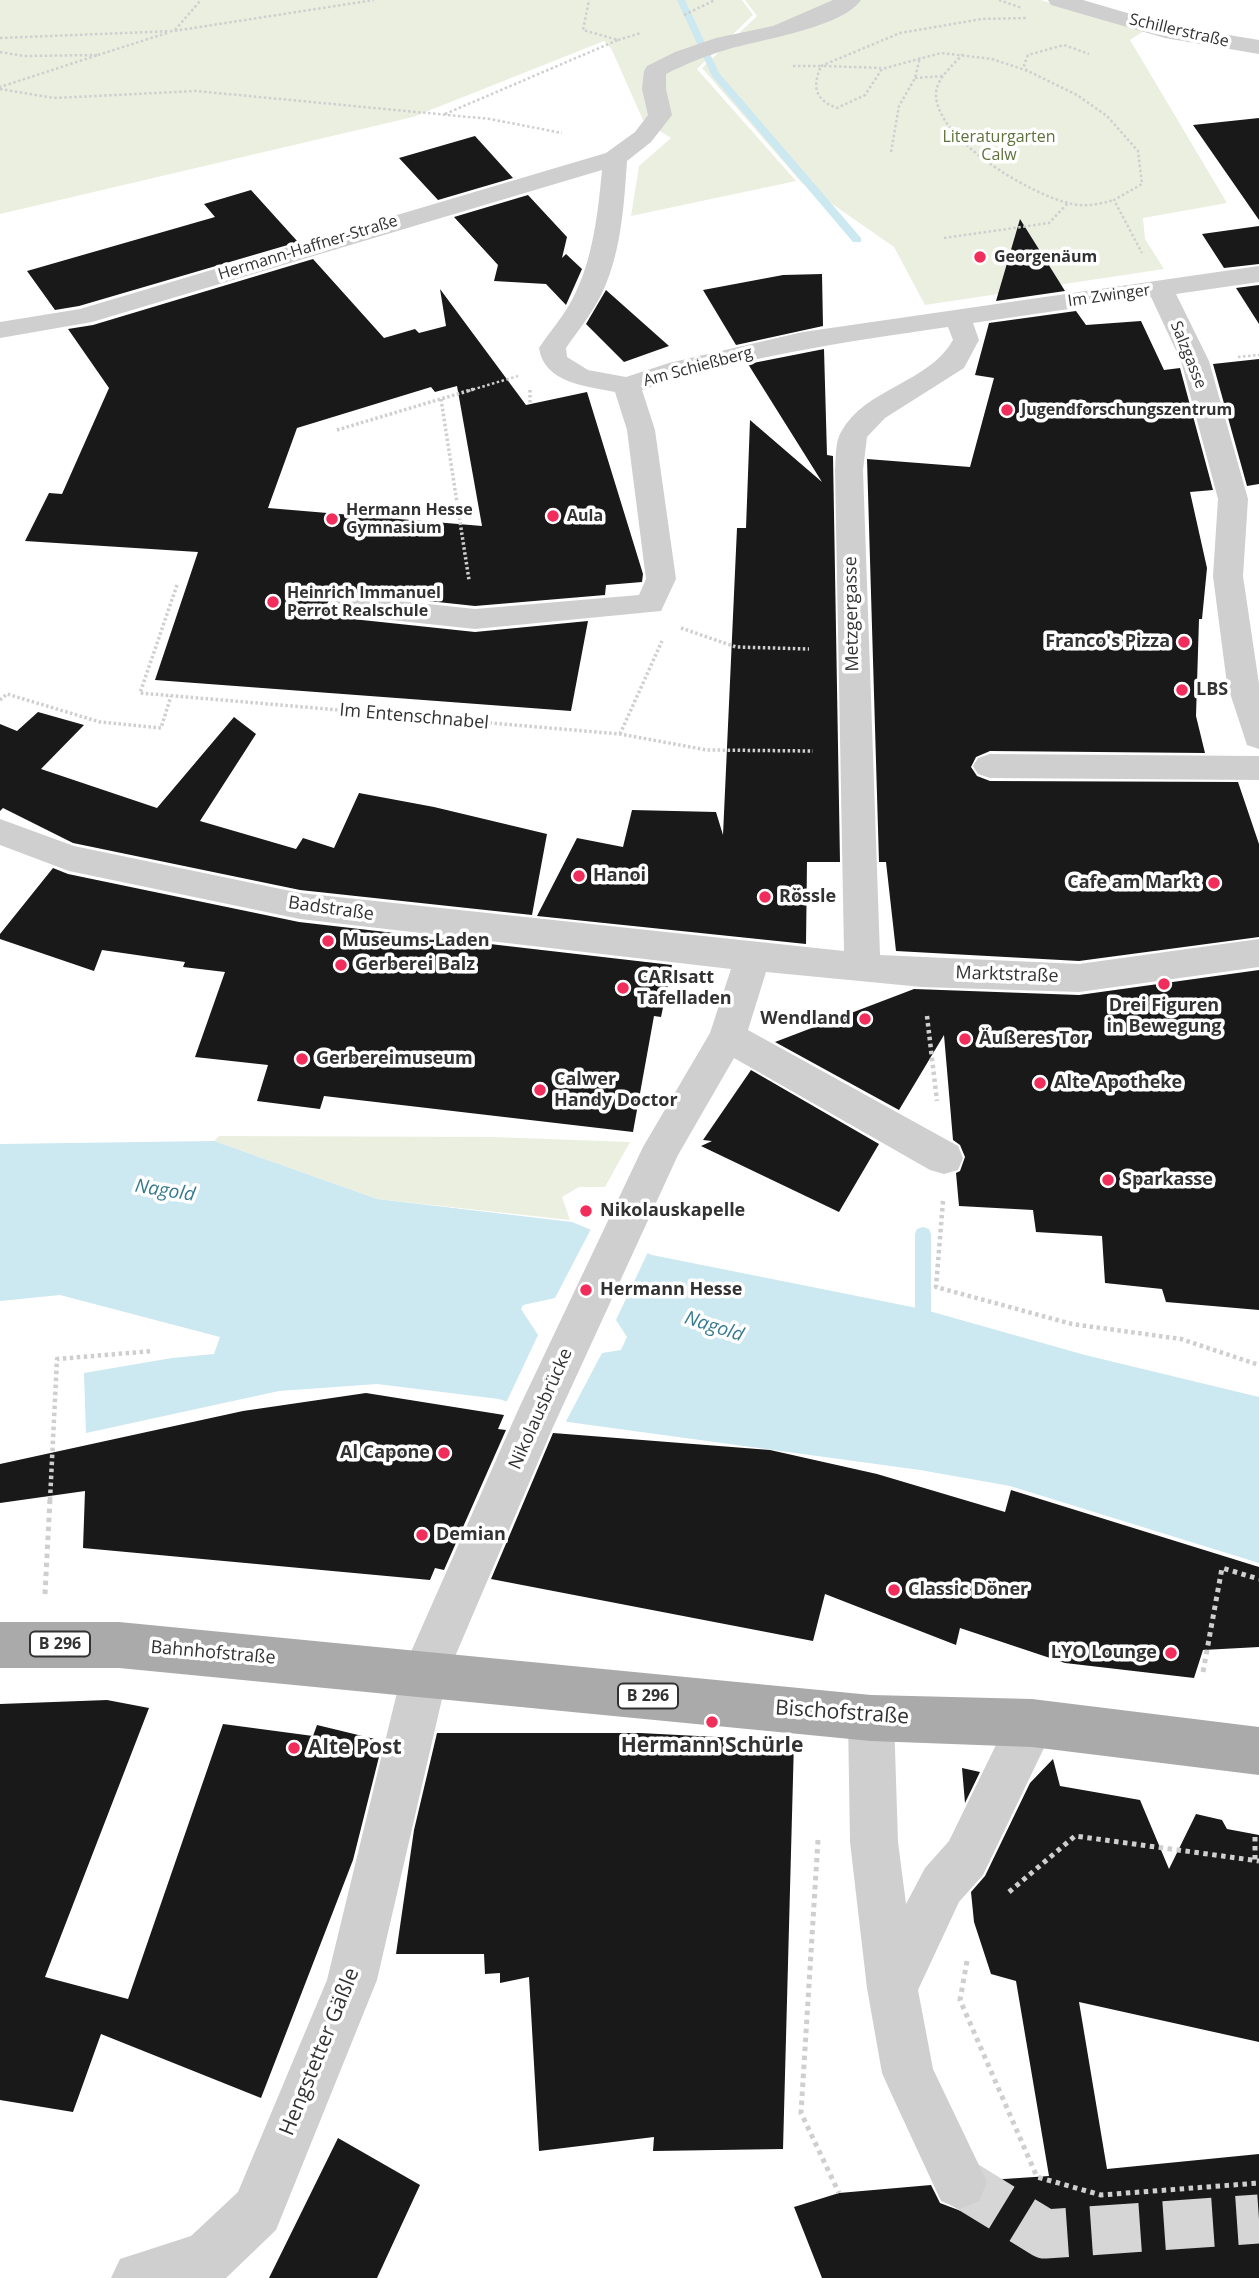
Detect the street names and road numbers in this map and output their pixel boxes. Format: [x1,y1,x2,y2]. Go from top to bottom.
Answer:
street label: Schillerstraße [1127,10,1231,52]
street label: Hermann-Haffner-Straße [216,212,400,284]
street label: Im Zwinger [1067,281,1151,311]
street label: Salzgasse [1166,318,1210,392]
street label: Am Schießberg [641,343,755,391]
street label: Metzgergasse [840,556,864,672]
street label: Im Entenschnabel [338,700,490,734]
street label: Badstraße [287,892,375,926]
street label: Marktstraße [955,962,1059,988]
street label: Nikolausbrücke [505,1345,577,1473]
road number: B 296 [30,1632,90,1656]
street label: Bahnhofstraße [150,1637,276,1669]
road number: B 296 [618,1684,678,1708]
street label: Bischofstraße [774,1696,910,1730]
street label: Hengstetter Gäßle [275,1964,365,2140]

